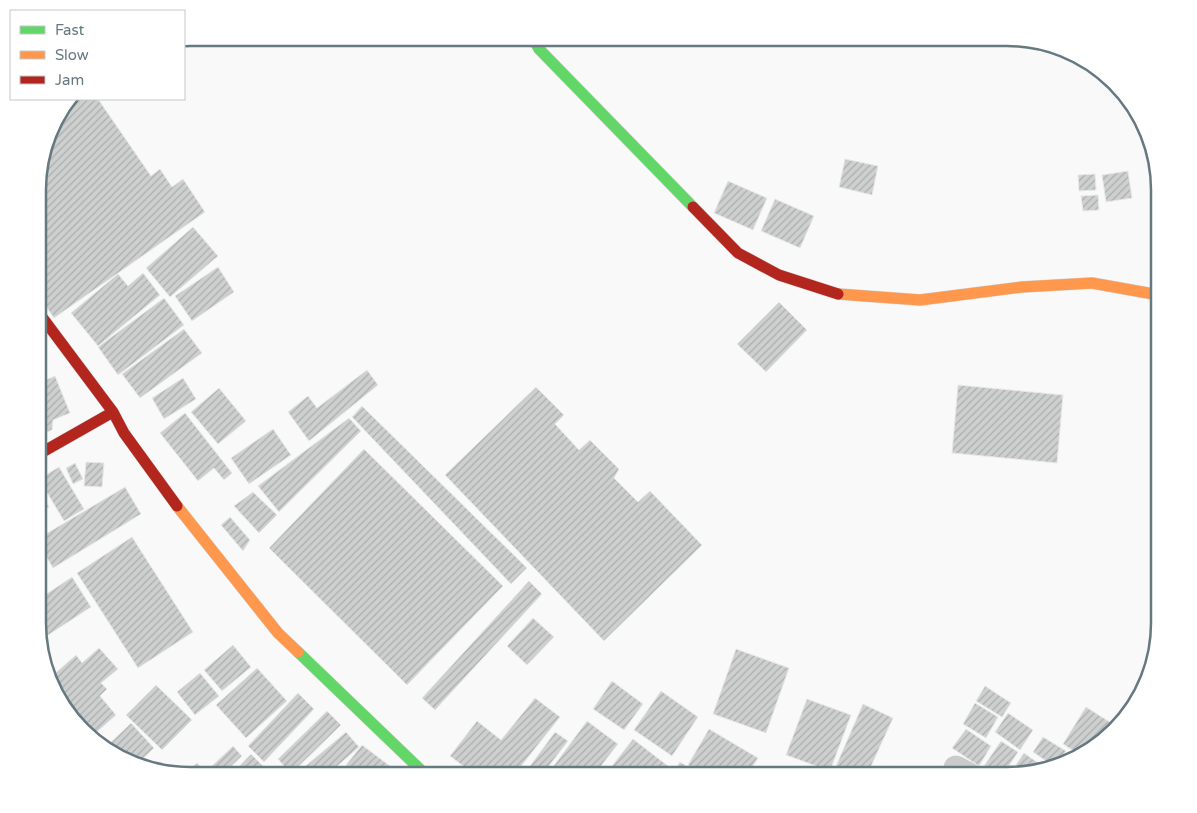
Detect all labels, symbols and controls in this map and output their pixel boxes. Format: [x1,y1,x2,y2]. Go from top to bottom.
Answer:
legend [10,10,185,100]
text: Fast [55,21,85,39]
text: Slow [55,46,89,64]
text: Jam [55,71,84,89]

